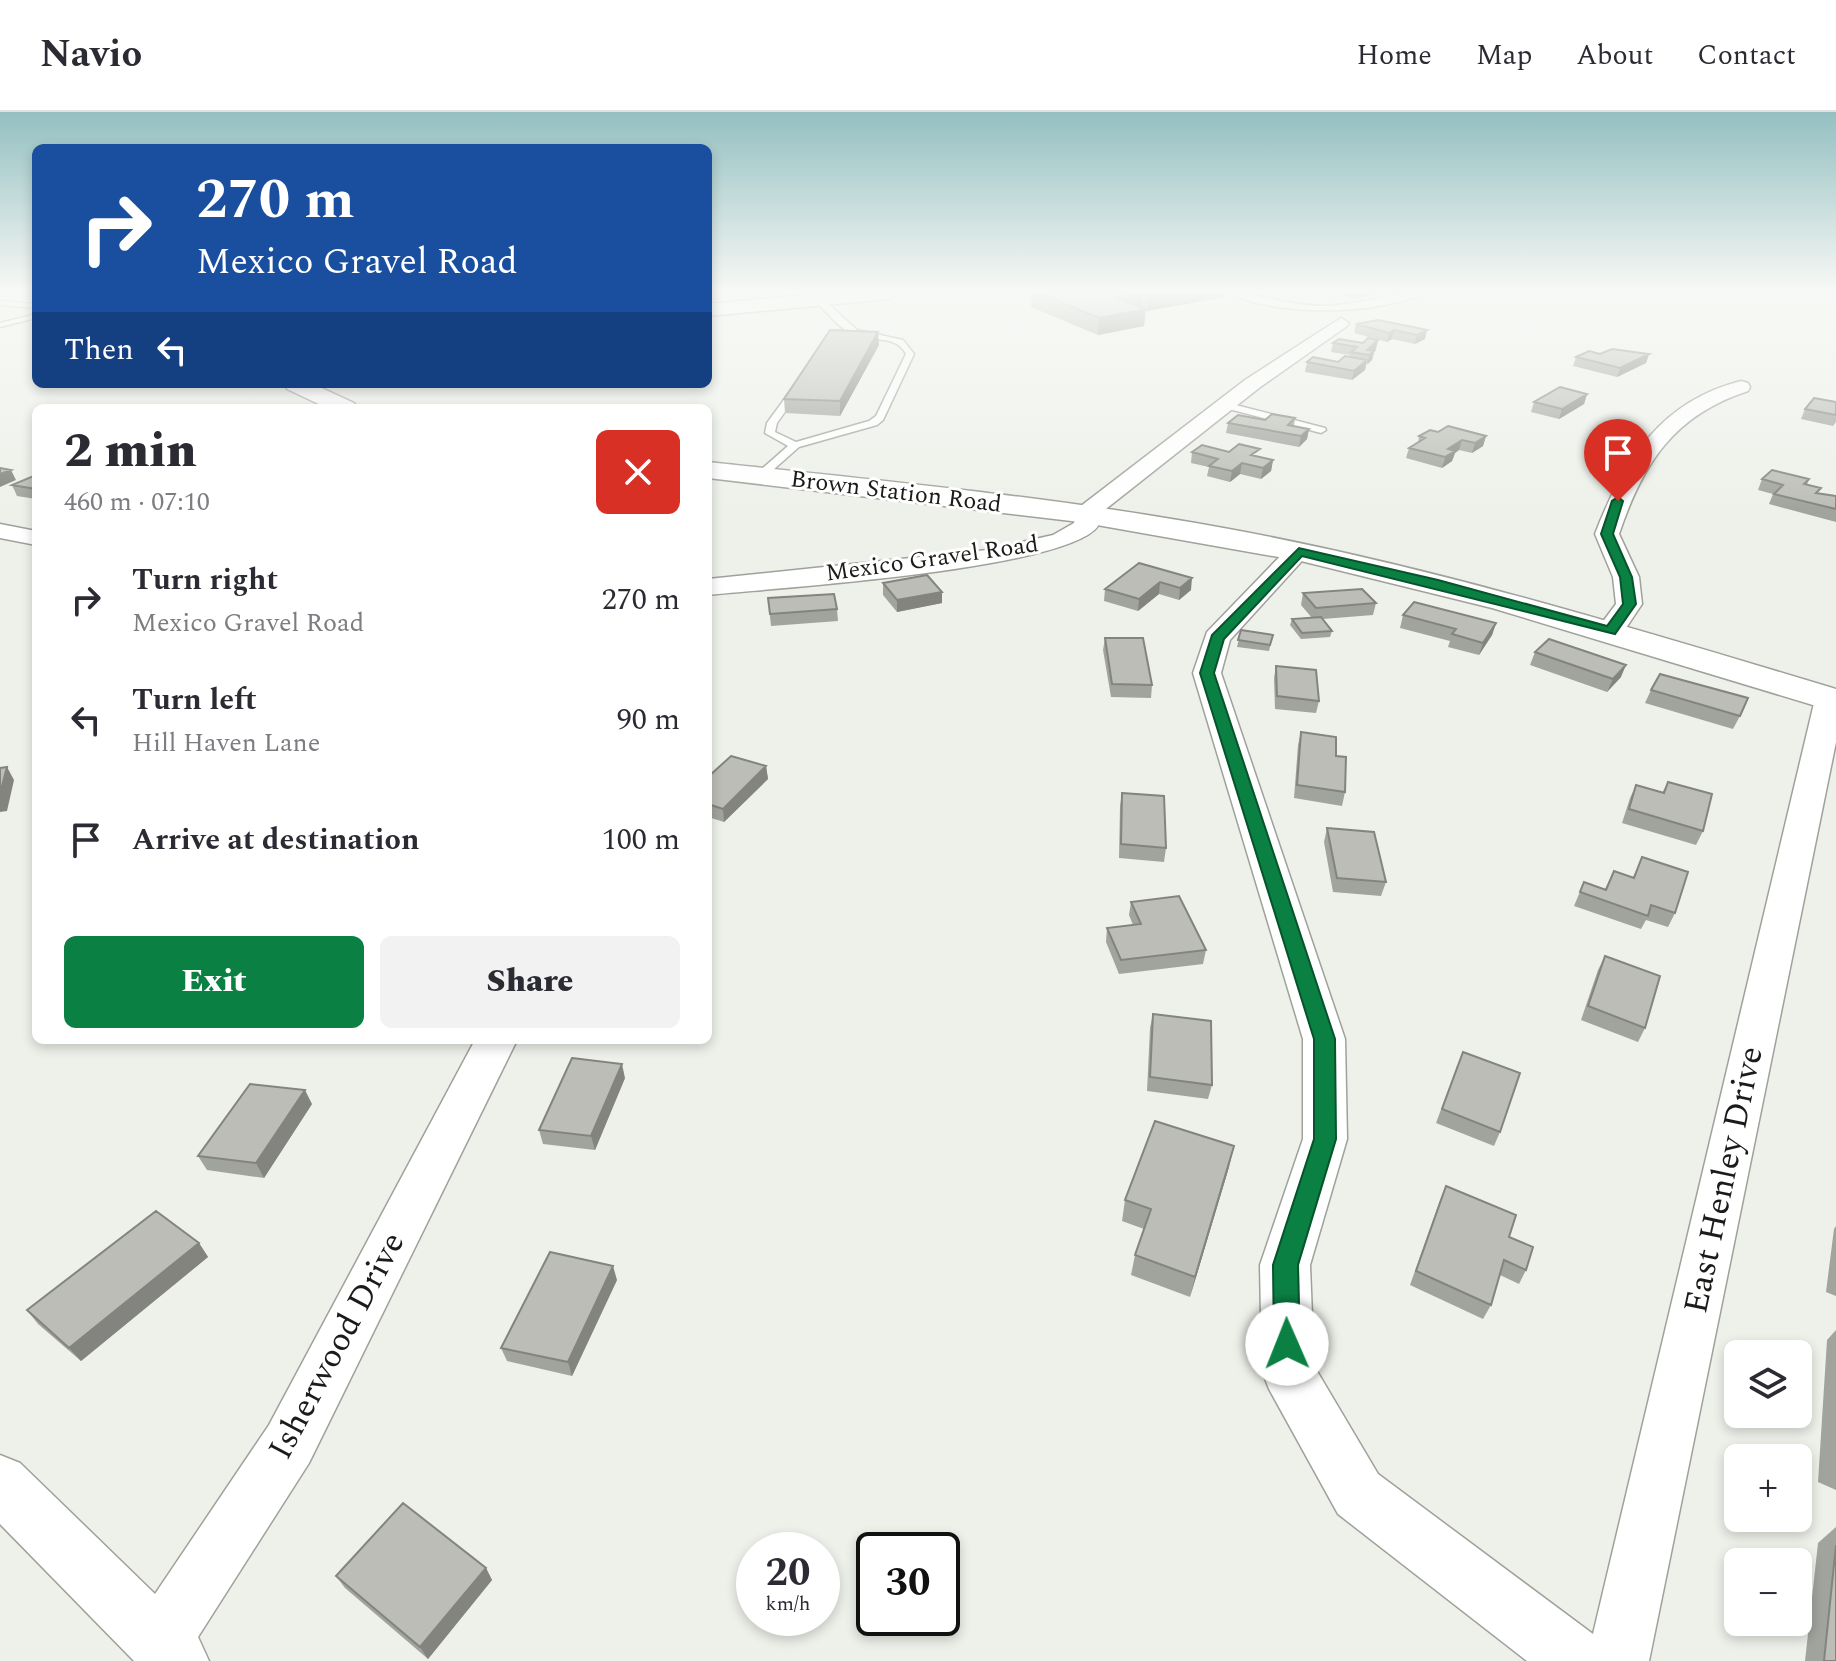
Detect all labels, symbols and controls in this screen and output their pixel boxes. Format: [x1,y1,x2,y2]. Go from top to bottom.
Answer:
text: Navio [40,26,142,84]
text: Home [1356,34,1432,77]
text: Map [1476,34,1532,77]
text: About [1576,34,1653,77]
text: Contact [1697,34,1796,77]
text: 270 m [196,158,355,243]
icon: right [64,176,168,280]
text: Mexico Gravel Road [196,235,518,290]
text: Then [64,327,134,373]
icon: left [150,328,194,372]
text: 2 min [64,415,197,488]
pin [1584,419,1652,501]
button: close [596,430,680,514]
icon: arrive [1596,431,1640,475]
street label: Brown Station Road [788,461,1004,523]
text: 460 m · 07:10 [64,482,210,522]
street label: Mexico Gravel Road [823,526,1041,592]
text: Turn right [132,557,278,603]
text: 270 m [602,577,680,623]
icon: right [64,578,108,622]
text: Mexico Gravel Road [132,603,364,643]
text: Turn left [132,677,257,723]
text: 90 m [617,697,680,743]
icon: left [64,698,108,742]
text: Hill Haven Lane [132,723,320,763]
text: Arrive at destination [132,817,419,863]
text: 100 m [602,817,680,863]
icon: arrive [64,818,108,862]
button: Exit [64,936,364,1028]
button: Share [380,936,680,1028]
street label: East Henley Drive [1670,1042,1778,1318]
street label: Isherwood Drive [255,1223,419,1469]
position arrow [1245,1302,1329,1386]
map controls [1724,1340,1812,1636]
button: layers [1724,1340,1812,1428]
button: + [1724,1444,1812,1532]
speed limit sign: 30 [856,1532,960,1636]
text: 20 [766,1543,810,1604]
button: − [1724,1548,1812,1636]
text: km/h [766,1589,811,1619]

